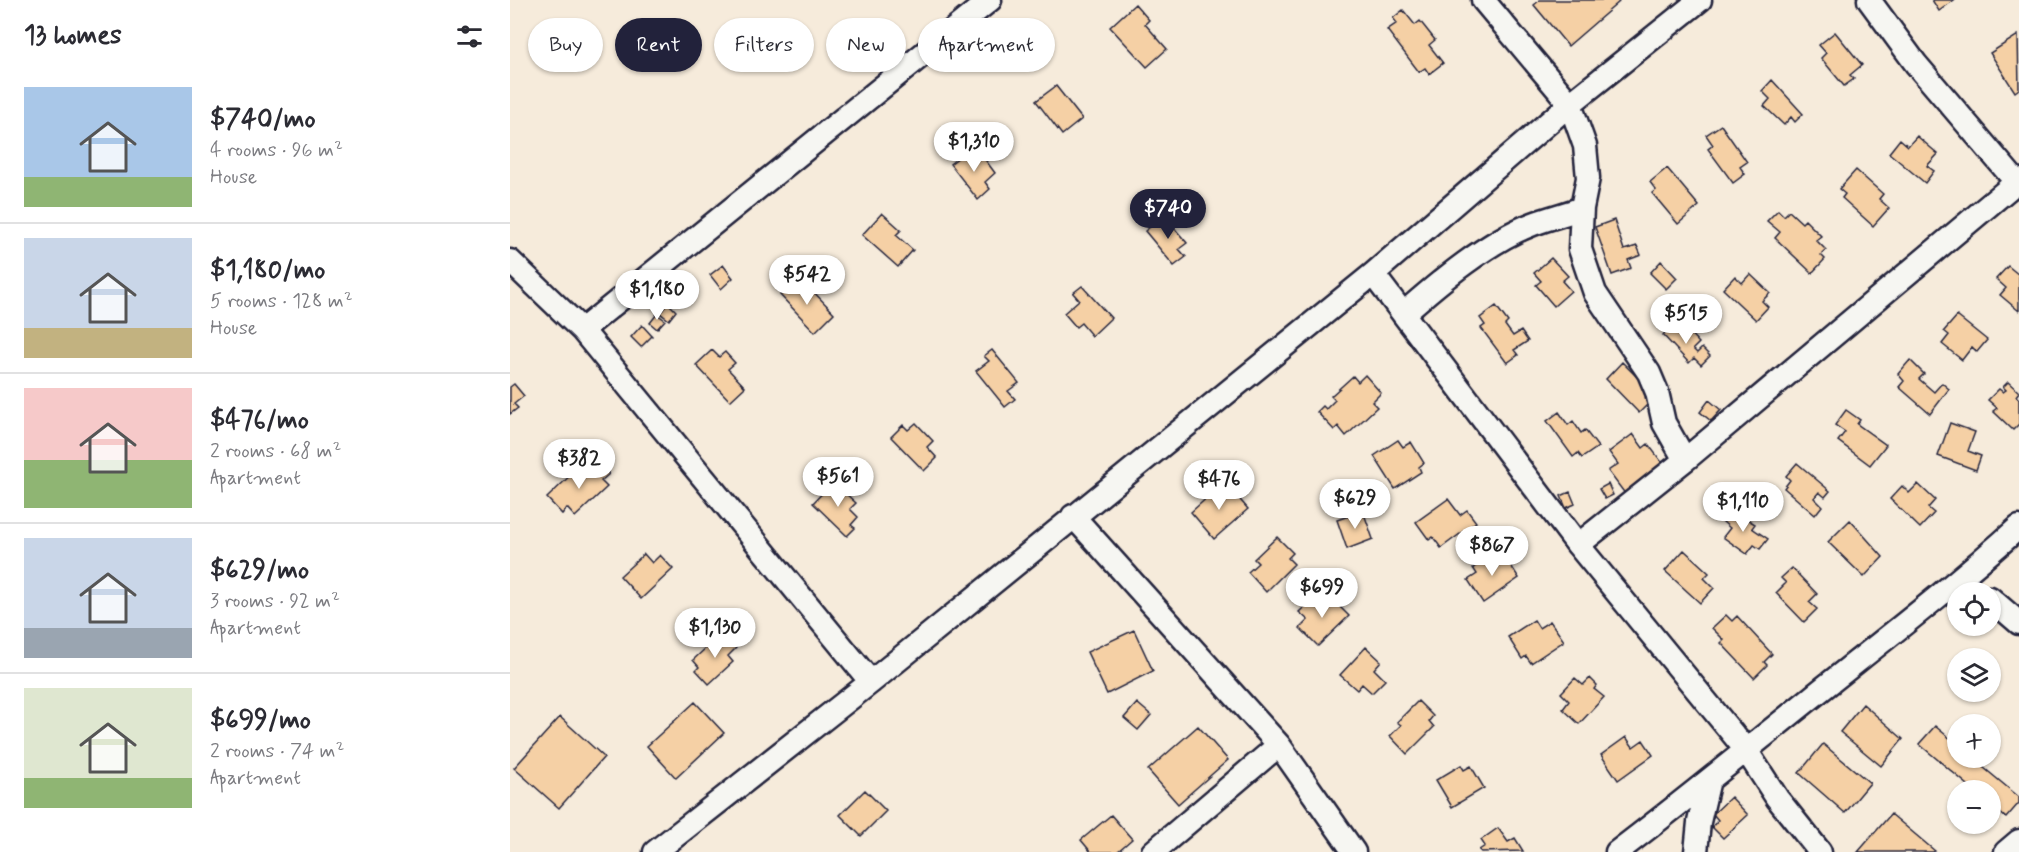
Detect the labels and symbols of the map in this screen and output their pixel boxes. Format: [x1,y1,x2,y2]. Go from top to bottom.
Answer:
pin: $1,310 [925,122,1023,173]
pin: $740 [1132,189,1204,240]
pin: $542 [771,255,843,306]
pin: $1,180 [608,270,706,321]
pin: $515 [1650,294,1722,345]
pin: $382 [543,439,615,490]
pin: $561 [802,457,874,508]
pin: $476 [1183,460,1255,511]
pin: $629 [1319,479,1391,530]
pin: $1,110 [1694,482,1792,533]
pin: $867 [1456,526,1528,577]
pin: $699 [1286,568,1358,619]
pin: $1,130 [666,608,764,659]

